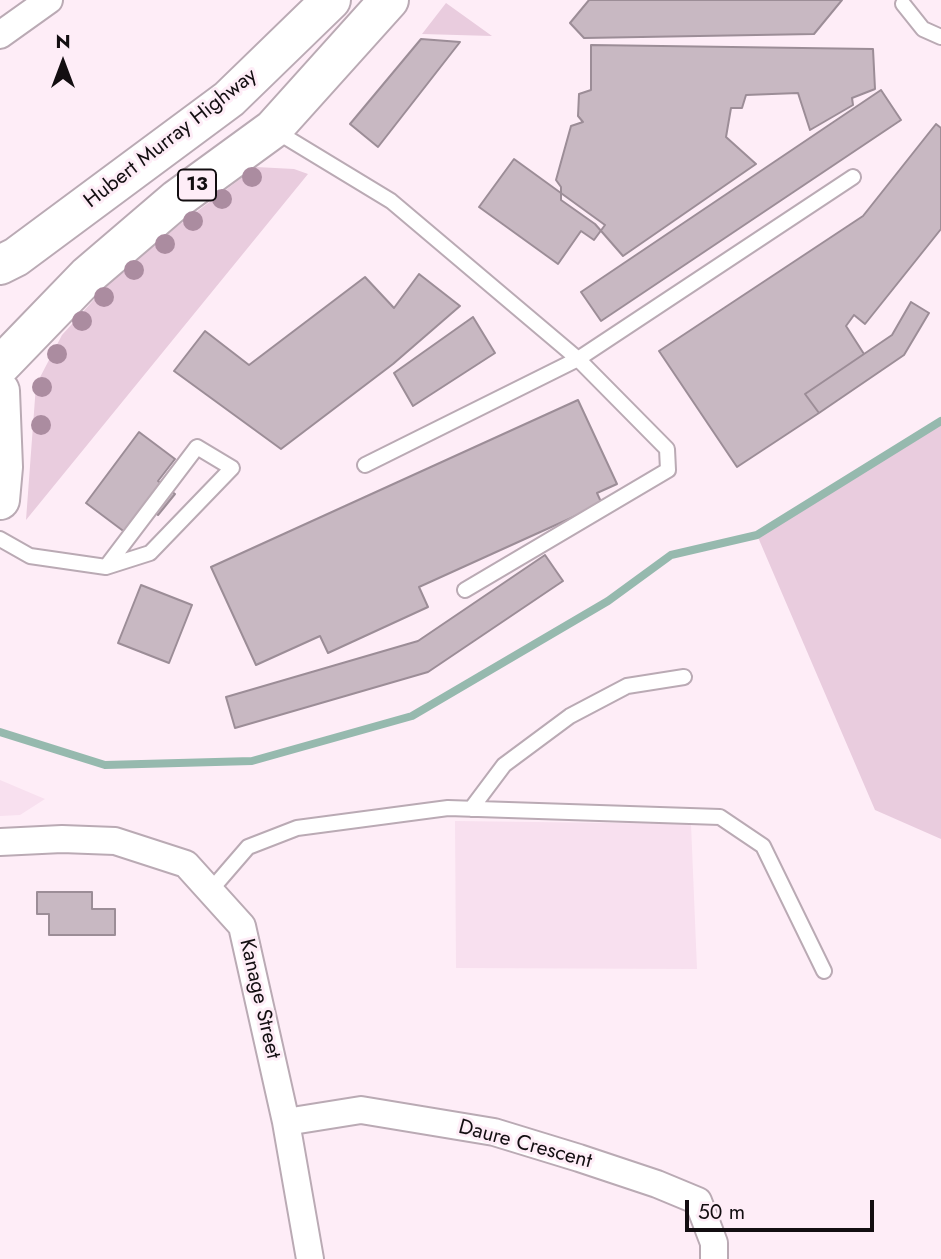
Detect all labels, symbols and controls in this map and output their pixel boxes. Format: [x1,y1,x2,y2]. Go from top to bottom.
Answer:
north arrow [28,28,98,98]
text: N [55,28,71,55]
street label: Hubert Murray Highway [80,64,262,214]
road number: 13 [178,169,216,200]
street label: Kanage Street [233,937,285,1061]
street label: Daure Crescent [456,1115,594,1175]
scale bar [689,1186,878,1230]
text: 50 m [698,1197,745,1227]

